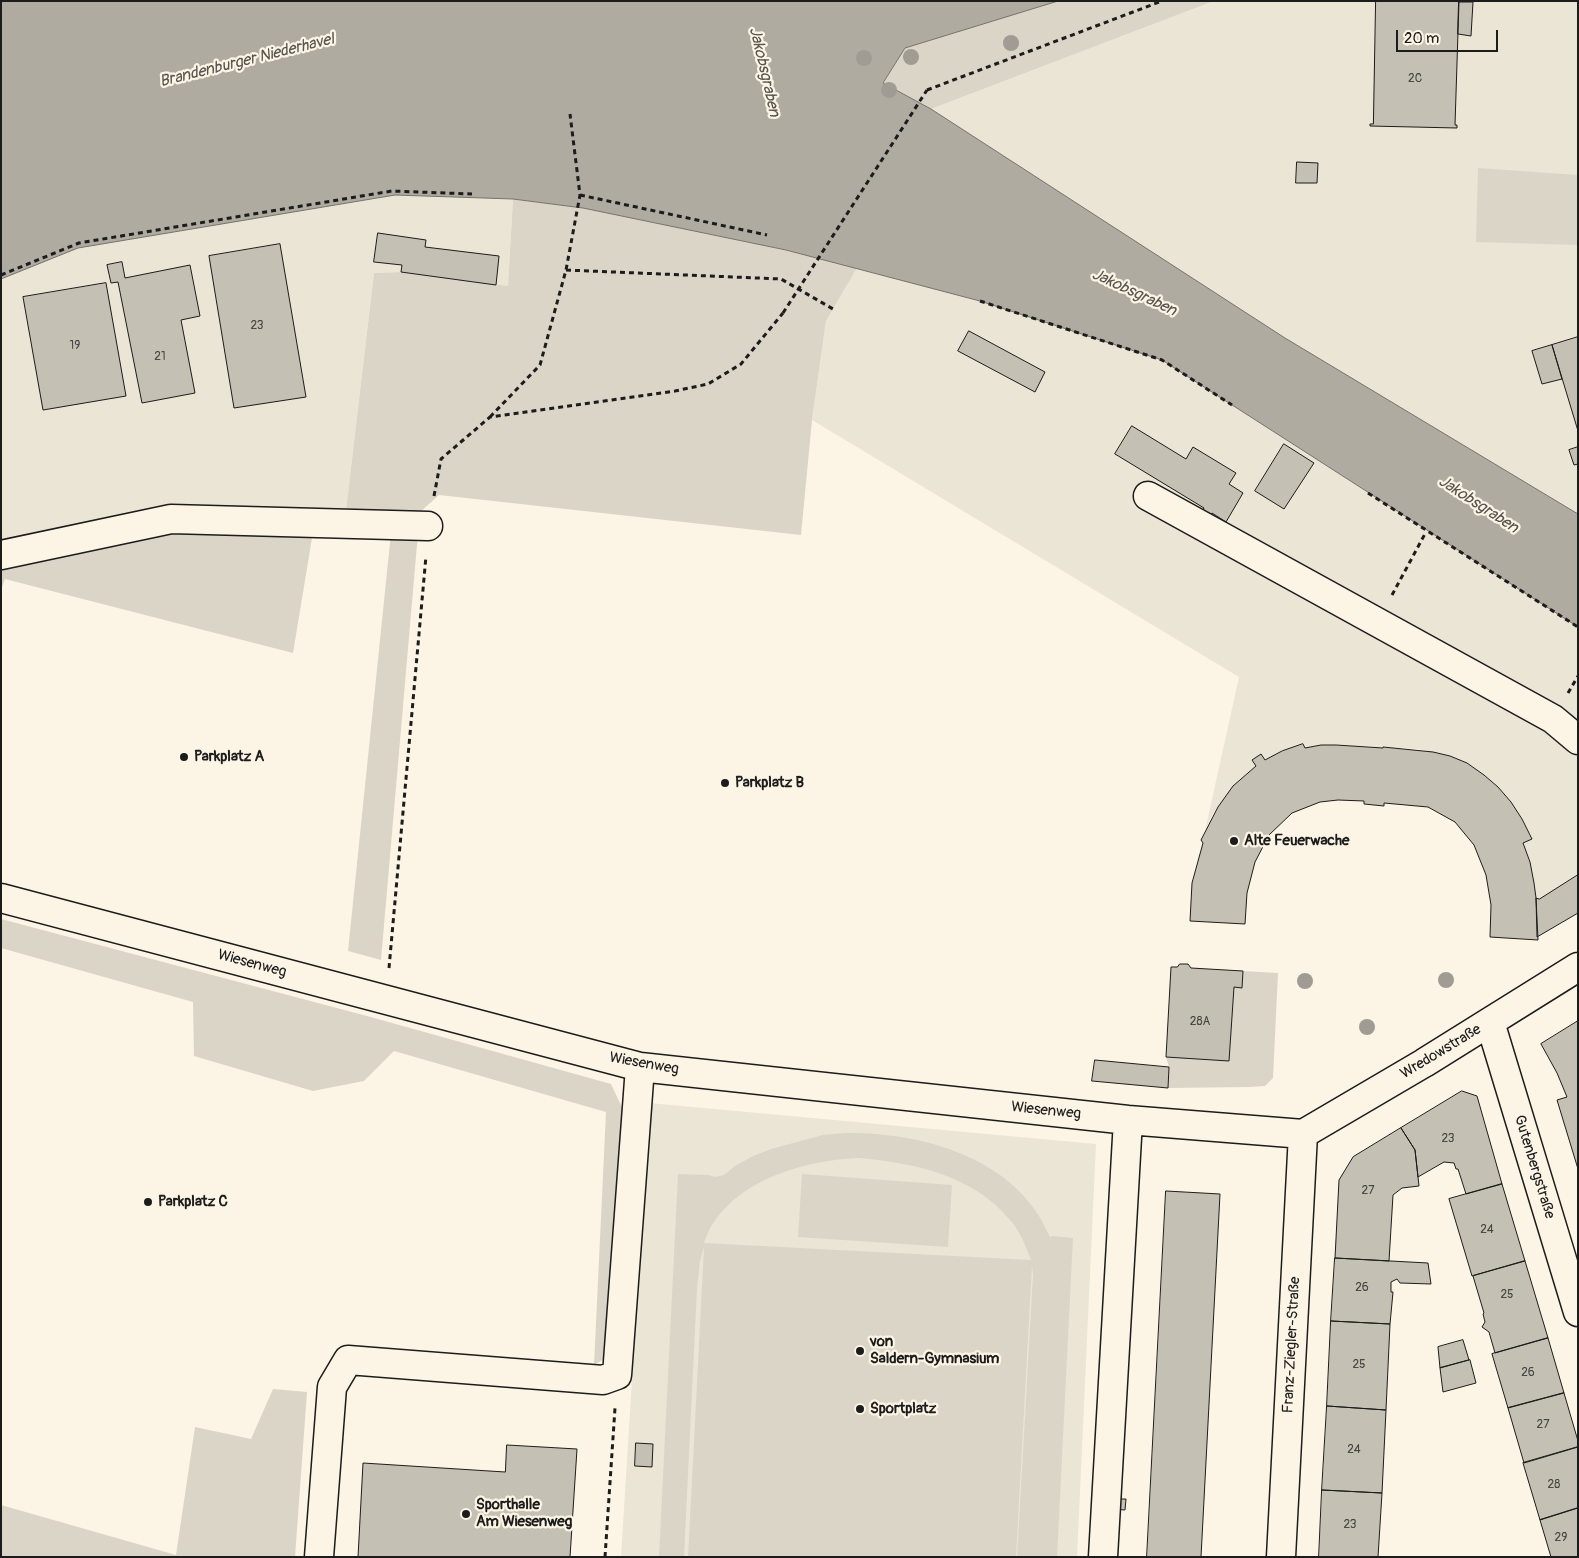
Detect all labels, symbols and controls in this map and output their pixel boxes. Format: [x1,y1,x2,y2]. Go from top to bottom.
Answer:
scale bar [1399,20,1502,52]
water label: Jakobsgraben [744,25,784,119]
text: 20 m [1404,29,1439,48]
water label: Brandenburger Niederhavel [158,30,336,92]
house number: 2C [1408,72,1422,86]
water label: Jakobsgraben [1089,265,1179,321]
house number: 23 [250,319,264,333]
house number: 19 [70,339,80,353]
house number: 21 [154,350,166,364]
water label: Jakobsgraben [1435,472,1521,538]
place label: Parkplatz A [194,748,264,766]
marker: Parkplatz A [178,751,190,763]
place label: Parkplatz B [735,774,804,792]
marker: Parkplatz B [719,777,731,789]
place label: Alte Feuerwache [1244,832,1349,850]
marker: Alte Feuerwache [1228,835,1240,847]
street label: Wiesenweg [216,946,288,982]
house number: 28A [1190,1015,1210,1029]
street label: Wredowstraße [1397,1021,1485,1083]
street label: Wiesenweg [608,1049,680,1079]
street label: Wiesenweg [1010,1098,1082,1124]
street label: Gutenbergstraße [1510,1113,1558,1221]
house number: 23 [1441,1132,1455,1146]
house number: 27 [1361,1184,1375,1198]
place label: Parkplatz C [158,1193,228,1211]
marker: Parkplatz C [142,1196,154,1208]
house number: 24 [1480,1223,1494,1237]
street label: Franz-Ziegler-Straße [1279,1276,1305,1414]
house number: 26 [1355,1281,1369,1295]
house number: 25 [1500,1288,1514,1302]
place label: von Saldern-Gymnasium [870,1333,999,1368]
marker: von Saldern-Gymnasium [854,1345,866,1357]
house number: 25 [1352,1358,1366,1372]
house number: 26 [1521,1366,1535,1380]
place label: Sportplatz [870,1400,936,1418]
marker: Sportplatz [854,1403,866,1415]
house number: 27 [1536,1418,1550,1432]
house number: 24 [1347,1443,1361,1457]
house number: 28 [1548,1478,1560,1492]
place label: Sporthalle Am Wiesenweg [476,1496,572,1531]
marker: Sporthalle Am Wiesenweg [460,1508,472,1520]
house number: 23 [1343,1518,1357,1532]
house number: 29 [1555,1531,1567,1545]

